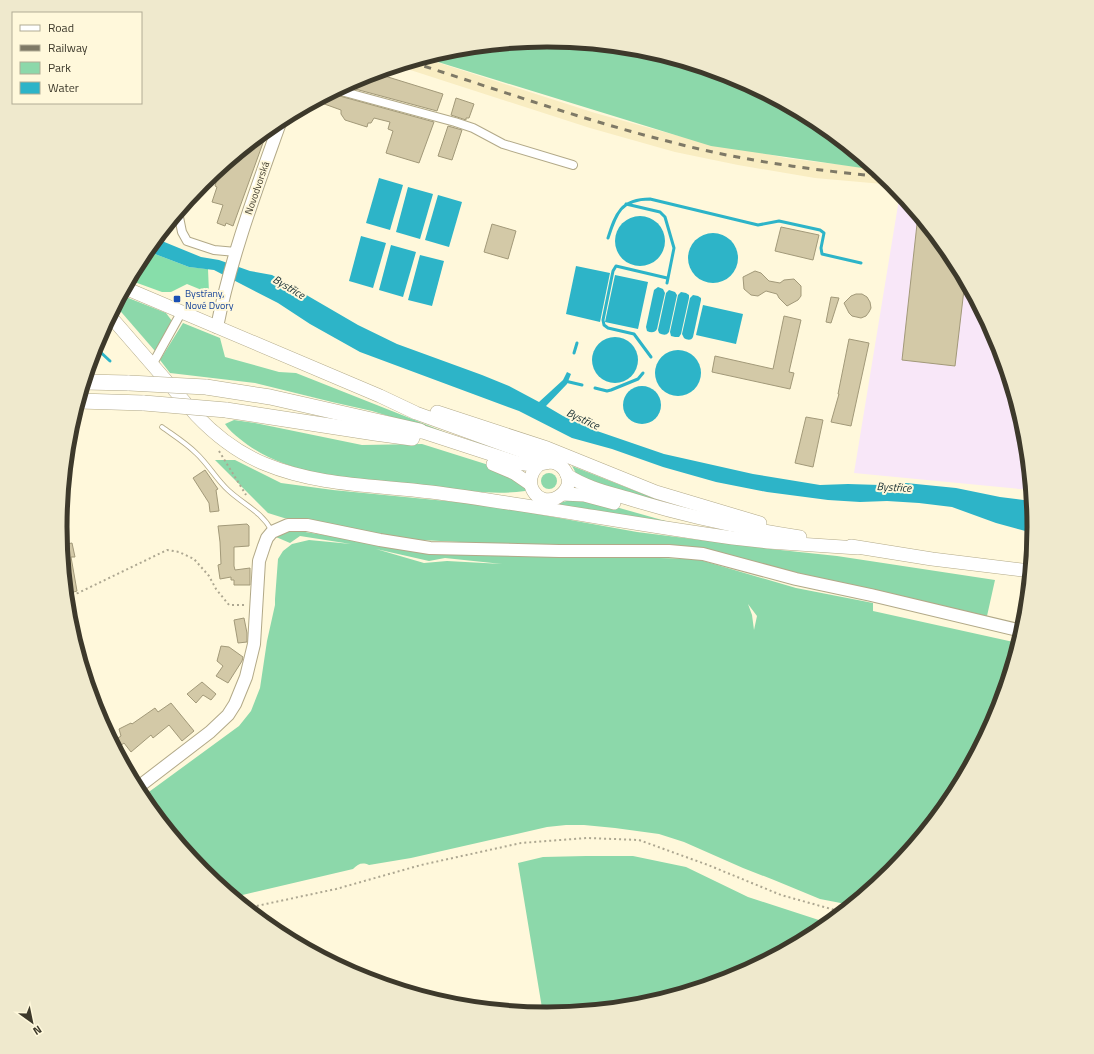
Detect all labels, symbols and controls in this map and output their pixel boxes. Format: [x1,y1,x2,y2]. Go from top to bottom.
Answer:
legend [12,12,142,104]
text: Road [48,18,74,37]
text: Railway [48,38,88,57]
text: Park [48,58,71,77]
text: Water [48,78,79,97]
street label: Novodvorská [241,160,273,216]
water label: Bystřice [270,271,309,303]
place label: Bystřany, Nové Dvory [185,286,234,313]
marker: Bystřany, Nové Dvory [172,294,182,304]
water label: Bystřice [564,404,603,434]
water label: Bystřice [876,478,913,496]
north arrow [12,1002,52,1042]
text: N [30,1022,45,1039]

